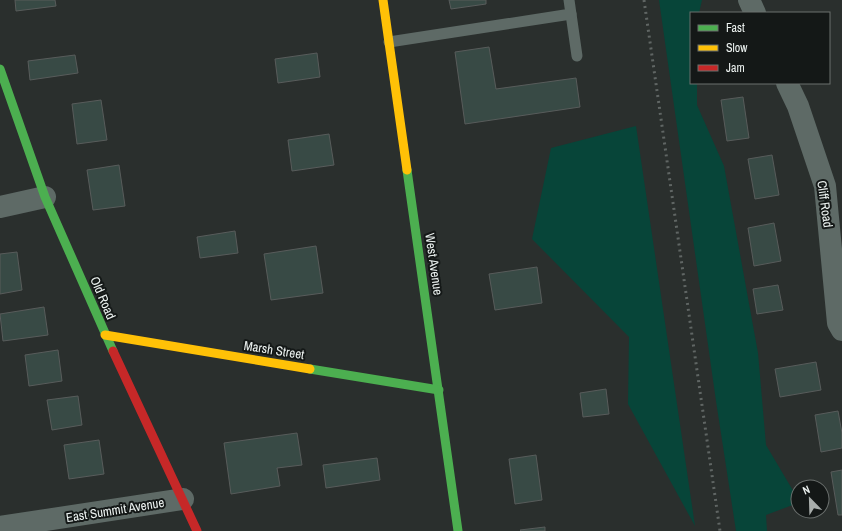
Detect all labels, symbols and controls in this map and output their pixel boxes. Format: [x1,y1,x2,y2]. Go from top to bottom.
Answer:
legend [690,12,830,84]
text: Fast [726,20,745,36]
text: Slow [726,40,748,56]
text: Jam [726,60,745,76]
street label: Cliff Road [813,179,837,229]
street label: West Avenue [421,232,447,296]
street label: Old Road [86,274,120,322]
street label: Marsh Street [243,337,305,363]
north arrow [790,479,830,519]
text: N [800,482,812,498]
street label: East Summit Avenue [65,494,165,526]

